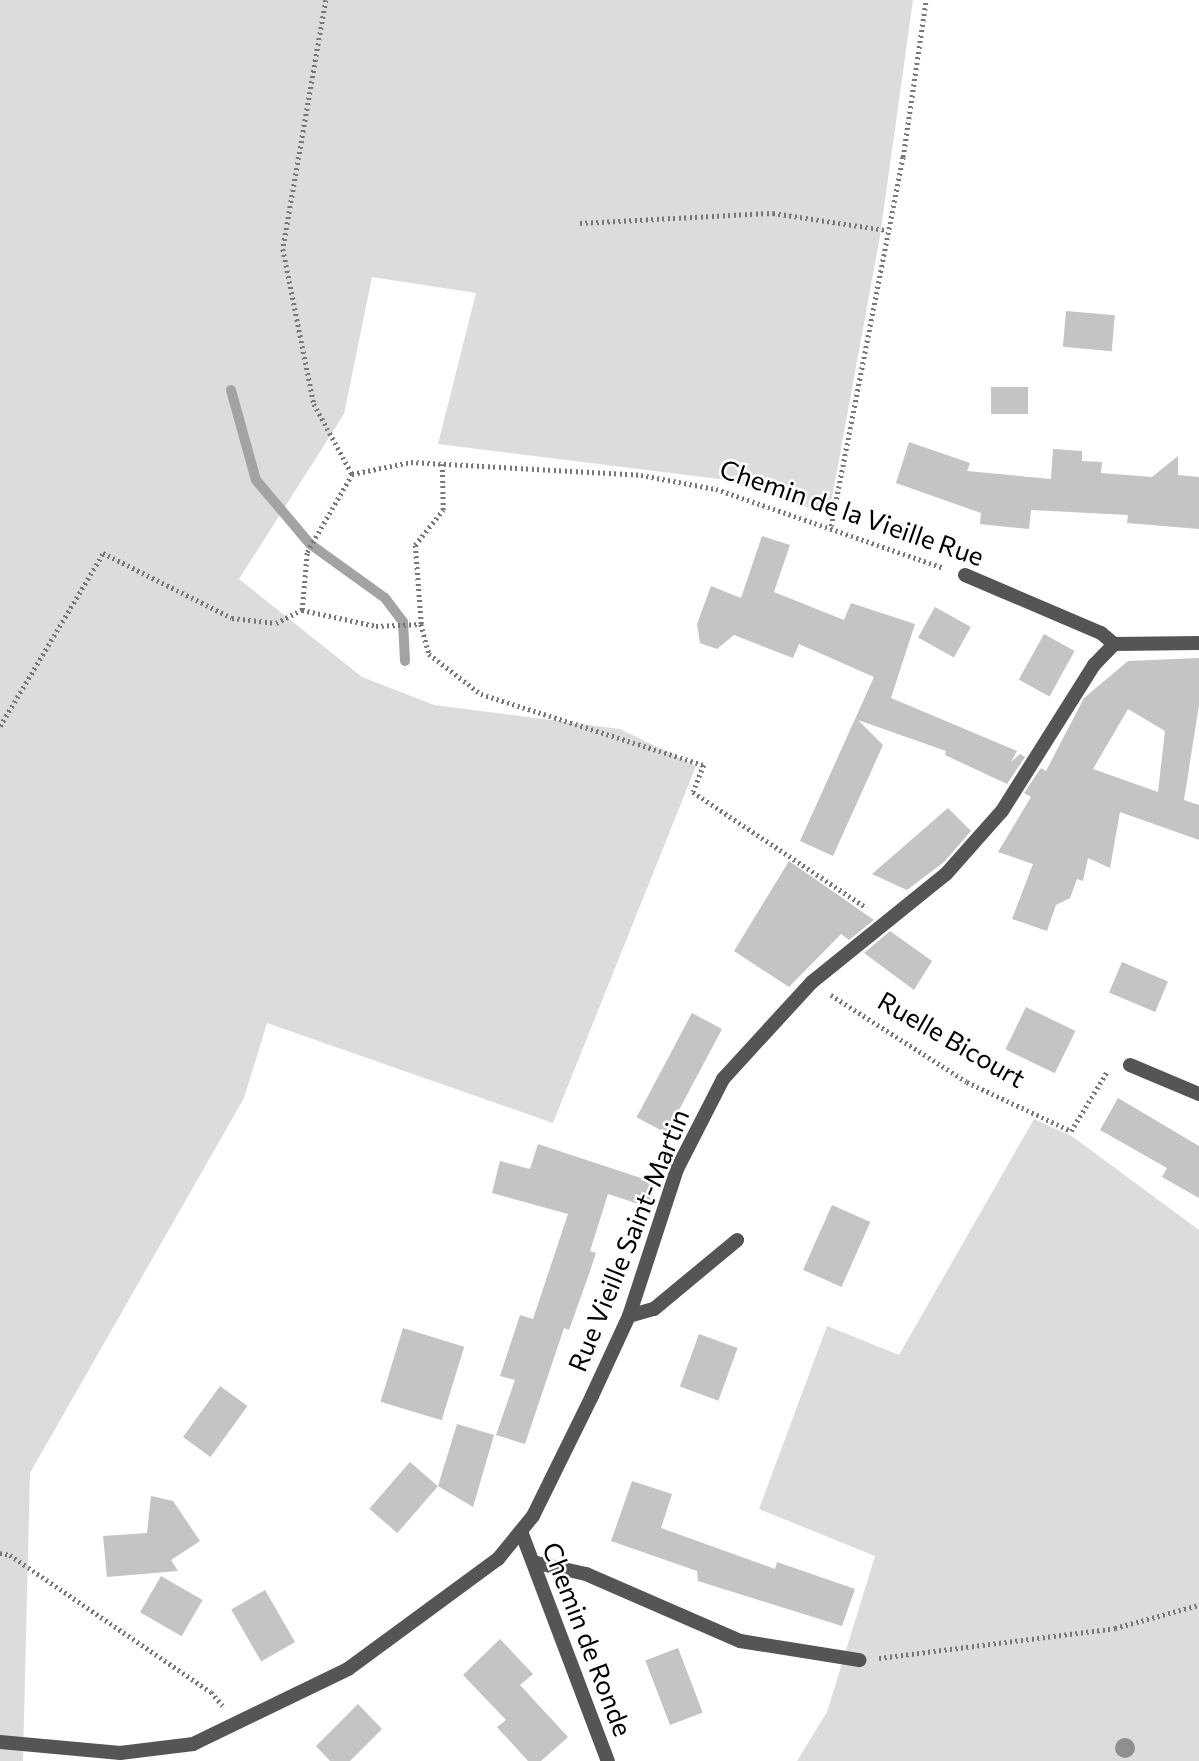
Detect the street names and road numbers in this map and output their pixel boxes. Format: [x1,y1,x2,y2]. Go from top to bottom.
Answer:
street label: Chemin de la Vieille Rue [716,452,988,572]
street label: Ruelle Bicourt [873,984,1031,1094]
street label: Rue Vieille Saint-Martin [561,1104,695,1376]
street label: Chemin de Ronde [537,1538,639,1740]

